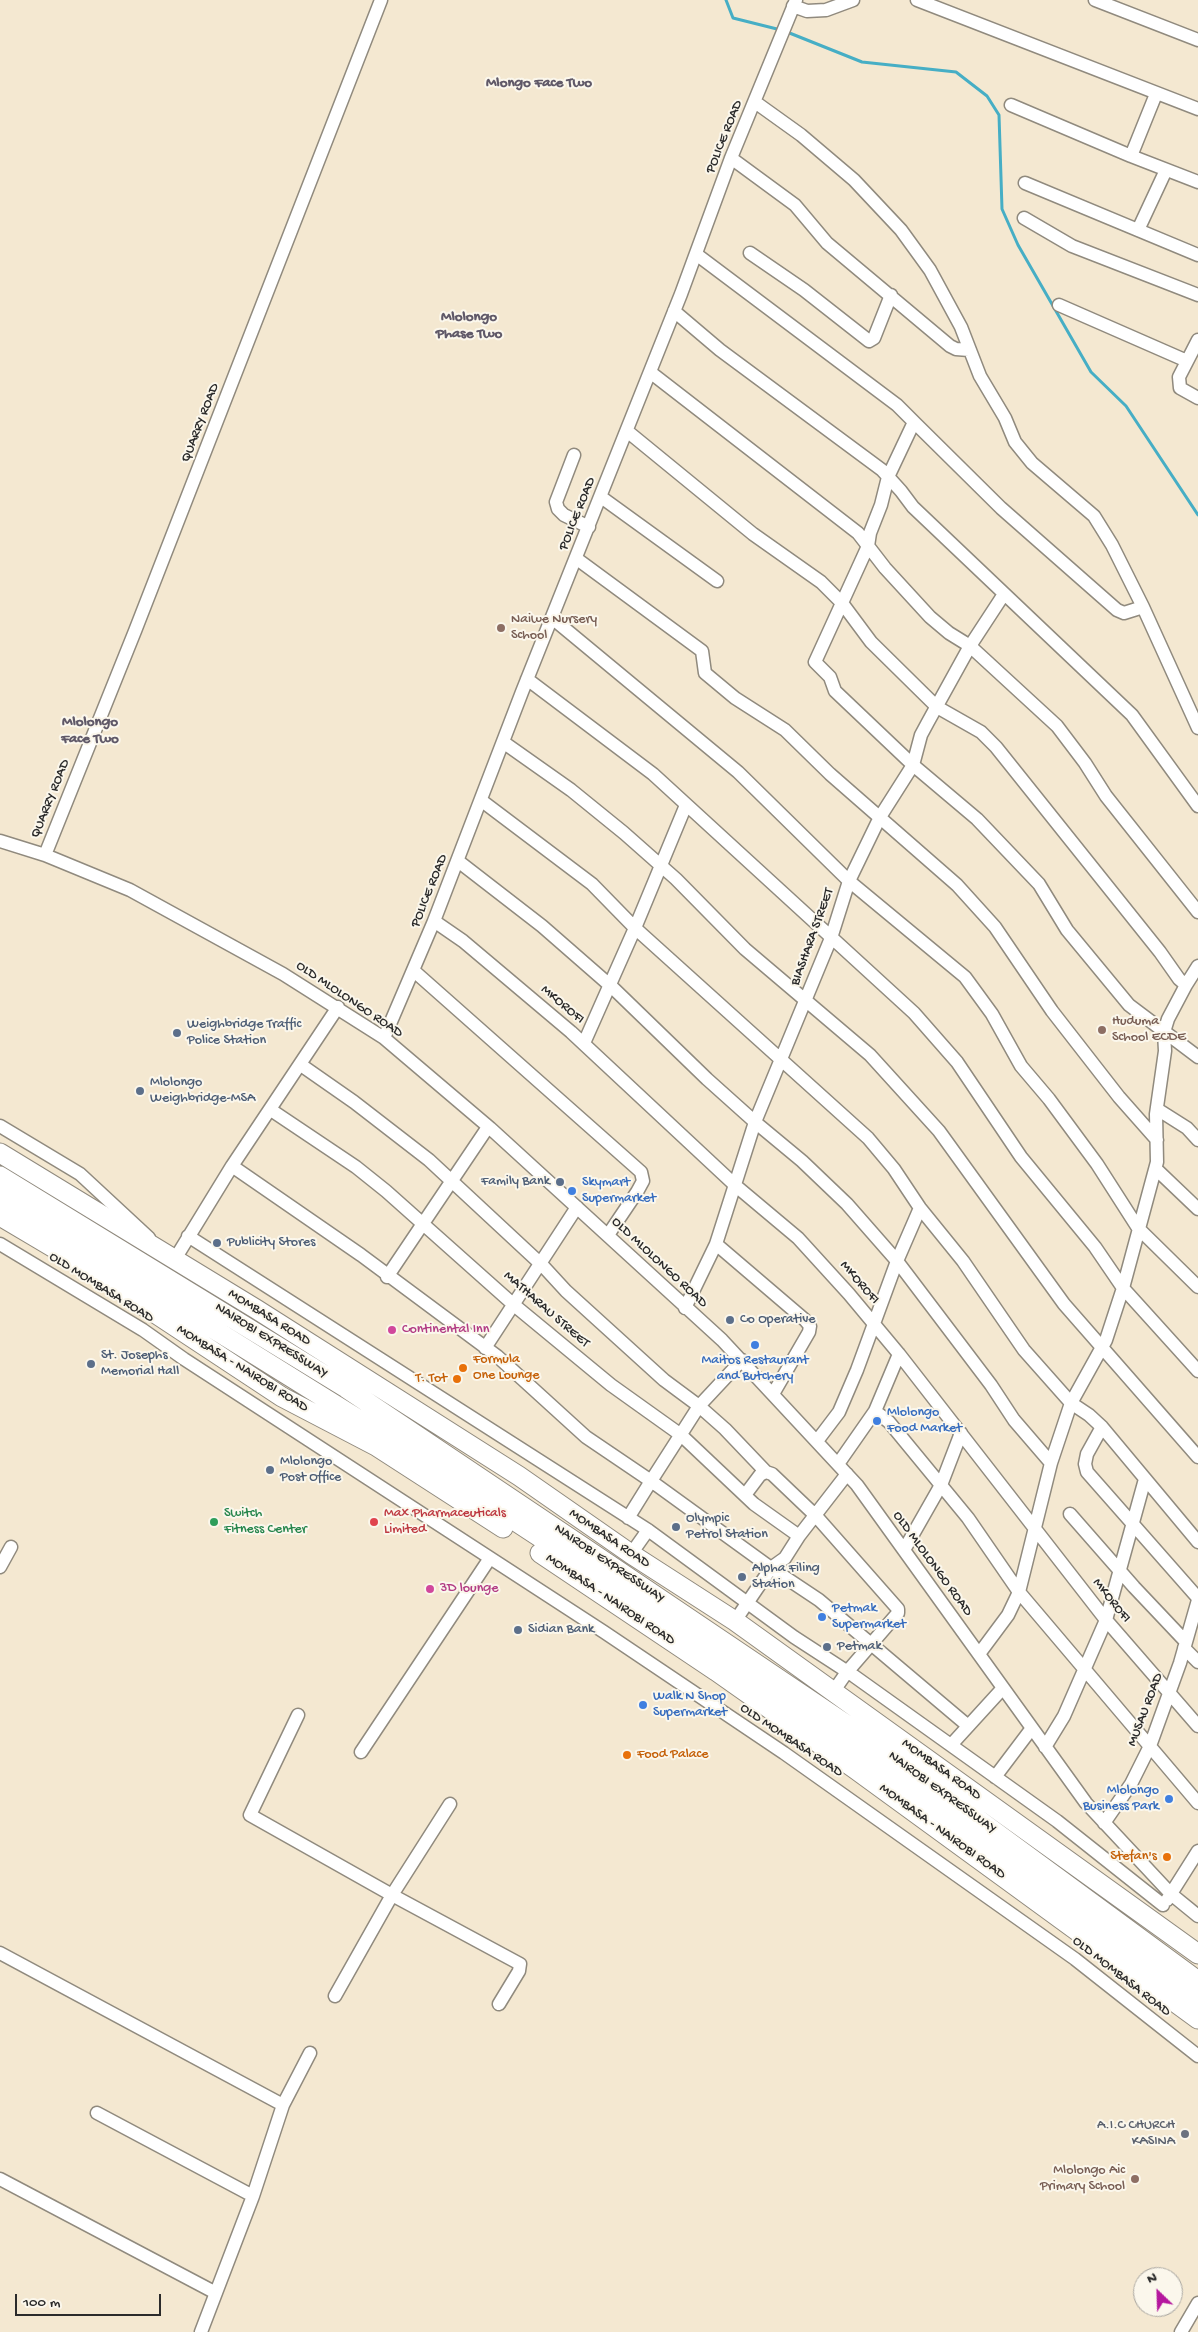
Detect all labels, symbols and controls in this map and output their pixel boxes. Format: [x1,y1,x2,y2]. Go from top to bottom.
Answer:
district label: Mlongo Face Two [486,75,592,93]
street label: POLICE ROAD [703,98,747,176]
district label: Mlolongo Phase Two [436,309,502,344]
street label: QUARRY ROAD [178,381,224,465]
street label: POLICE ROAD [556,475,600,553]
place label: Naiwe Nursery School [511,612,597,644]
marker: Naiwe Nursery School [495,622,507,634]
district label: Mlolongo Face Two [61,714,119,749]
street label: QUARRY ROAD [28,757,74,841]
street label: POLICE ROAD [408,852,452,930]
street label: BIASHARA STREET [788,886,838,988]
street label: OLD MLOLONGO ROAD [292,958,406,1042]
street label: MKOROFI [537,982,587,1028]
place label: Huduma School ECDE [1112,1014,1186,1046]
place label: Weighbridge Traffic Police Station [187,1017,301,1050]
marker: Huduma School ECDE [1096,1024,1108,1036]
marker: Weighbridge Traffic Police Station [171,1027,183,1039]
place label: Mlolongo Weighbridge-MSA [150,1075,255,1108]
marker: Mlolongo Weighbridge-MSA [134,1085,146,1097]
place label: Family Bank [481,1174,550,1190]
place label: Skymart Supermarket [582,1175,656,1208]
marker: Family Bank [554,1176,566,1188]
marker: Skymart Supermarket [566,1185,578,1197]
street label: OLD MLOLONGO ROAD [607,1214,711,1312]
place label: Publicity Stores [227,1235,315,1251]
marker: Publicity Stores [211,1237,223,1249]
street label: OLD MOMBASA ROAD [45,1249,157,1327]
street label: MKOROFI [836,1258,882,1308]
street label: MATHARAU STREET [499,1268,593,1352]
street label: MOMBASA ROAD [224,1286,314,1350]
street label: NAIROBI EXPRESSWAY [211,1299,331,1383]
place label: Co Operative [740,1312,816,1328]
marker: Co Operative [724,1314,736,1326]
street label: MOMBASA - NAIROBI ROAD [173,1321,311,1417]
place label: Continental Inn [402,1322,489,1338]
marker: Continental Inn [386,1324,398,1336]
marker: Maitos Restaurant and Butchery [749,1339,761,1351]
place label: St. Josephs Memorial Hall [101,1348,179,1380]
place label: Formula One Lounge [473,1352,539,1384]
place label: Maitos Restaurant and Butchery [702,1353,808,1385]
marker: St. Josephs Memorial Hall [85,1358,97,1370]
marker: Formula One Lounge [457,1362,469,1374]
place label: T. Tot [416,1371,447,1387]
marker: T. Tot [451,1373,463,1385]
place label: Mlolongo Food Market [887,1405,962,1438]
marker: Mlolongo Food Market [871,1415,883,1427]
place label: Mlolongo Post Office [280,1454,341,1486]
marker: Mlolongo Post Office [264,1464,276,1476]
place label: Switch Fitness Center [224,1506,307,1538]
place label: Max Pharmaceuticals Limited [384,1506,506,1538]
street label: MOMBASA ROAD [565,1506,653,1572]
street label: OLD MLOLONGO ROAD [888,1508,976,1620]
place label: Olympic Petrol Station [686,1511,768,1544]
marker: Switch Fitness Center [208,1516,220,1528]
marker: Max Pharmaceuticals Limited [368,1516,380,1528]
street label: NAIROBI EXPRESSWAY [550,1521,668,1607]
marker: Olympic Petrol Station [670,1521,682,1533]
street label: MOMBASA - NAIROBI ROAD [542,1550,678,1650]
place label: Alpha Filing Station [752,1561,820,1594]
marker: Alpha Filing Station [736,1571,748,1583]
street label: MKOROFI [1088,1575,1134,1627]
place label: 3D lounge [440,1581,498,1597]
marker: 3D lounge [424,1583,436,1595]
place label: Petmak Supermarket [832,1601,906,1634]
marker: Petmak Supermarket [816,1611,828,1623]
place label: Sidian Bank [528,1622,594,1638]
marker: Sidian Bank [512,1624,524,1636]
place label: Petmak [837,1639,882,1655]
marker: Petmak [821,1641,833,1653]
street label: MUSAU ROAD [1124,1671,1168,1749]
place label: Walk N Shop Supermarket [653,1689,727,1721]
marker: Walk N Shop Supermarket [637,1699,649,1711]
street label: OLD MOMBASA ROAD [736,1700,846,1782]
street label: MOMBASA ROAD [898,1735,984,1805]
place label: Food Palace [637,1747,709,1763]
street label: NAIROBI EXPRESSWAY [885,1748,999,1838]
marker: Food Palace [621,1749,633,1761]
street label: MOMBASA - NAIROBI ROAD [875,1780,1009,1884]
place label: Mlolongo Business Park [1083,1783,1159,1815]
marker: Mlolongo Business Park [1163,1793,1175,1805]
place label: Stefan's [1110,1849,1157,1865]
marker: Stefan's [1161,1851,1173,1863]
street label: OLD MOMBASA ROAD [1068,1933,1174,2021]
place label: A.I.C CHURCH KASINA [1097,2118,1175,2150]
marker: A.I.C CHURCH KASINA [1179,2128,1191,2140]
place label: Mlolongo Aic Primary School [1040,2163,1125,2196]
marker: Mlolongo Aic Primary School [1129,2173,1141,2185]
north arrow [1133,2267,1183,2317]
text: N [1144,2269,1160,2288]
scale bar [18,2284,164,2316]
text: 100 m [23,2294,60,2312]

